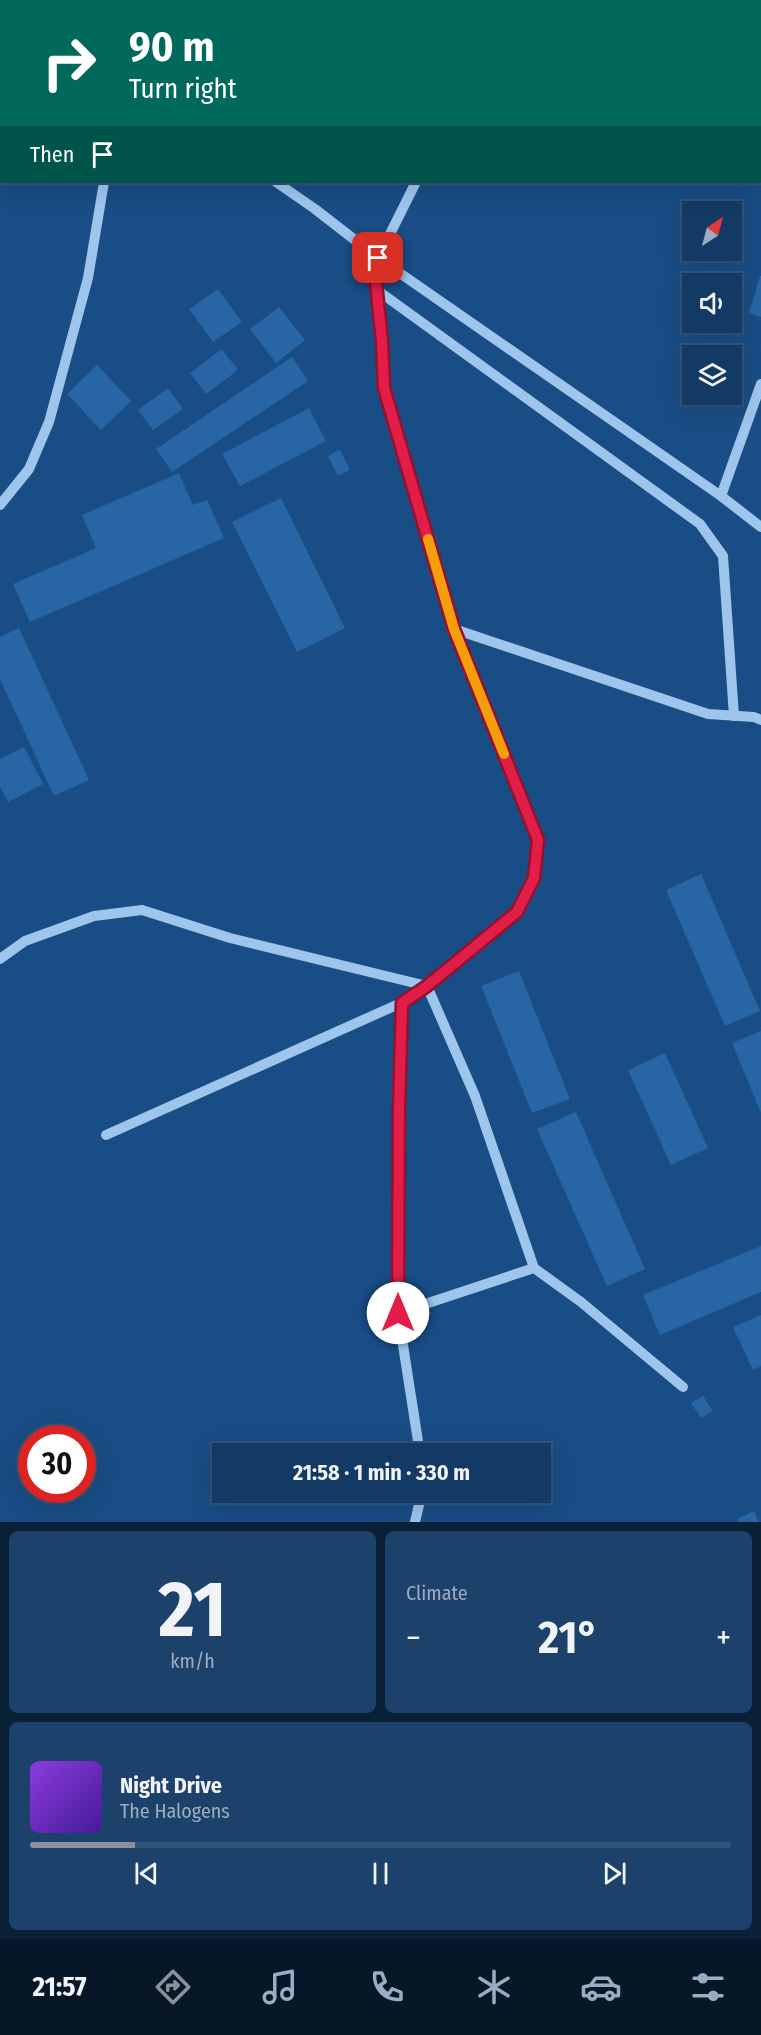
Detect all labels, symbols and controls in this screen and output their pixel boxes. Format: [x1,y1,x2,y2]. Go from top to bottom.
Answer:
text: 90 m [129,22,214,72]
icon: right [30,24,108,102]
text: Turn right [129,73,237,105]
icon: arrive [86,138,119,171]
text: Then [30,141,74,168]
north arrow [682,201,742,261]
map controls [682,201,742,405]
pin [352,232,403,283]
icon: arrive [361,241,394,274]
button: sound [682,273,742,333]
button: layers [682,345,742,405]
position arrow [366,1281,430,1345]
speed limit sign: 30 [18,1425,96,1503]
text: 21:58 · 1 min · 330 m [293,1459,470,1486]
text: 21 [159,1563,226,1657]
text: Climate [406,1581,468,1605]
text: 21° [538,1611,599,1665]
text: − [406,1618,421,1658]
text: + [716,1618,731,1658]
text: km/h [170,1649,215,1673]
text: Night Drive [120,1772,222,1799]
text: The Halogens [120,1799,230,1823]
icon: previous [130,1857,163,1890]
icon: pause [364,1857,397,1890]
icon: next [598,1857,631,1890]
icon: directions [152,1966,194,2008]
icon: music [259,1966,301,2008]
icon: phone [366,1966,408,2008]
icon: climate [473,1966,515,2008]
icon: car [580,1966,622,2008]
icon: filters [687,1966,729,2008]
text: 21:57 [33,1971,87,2003]

